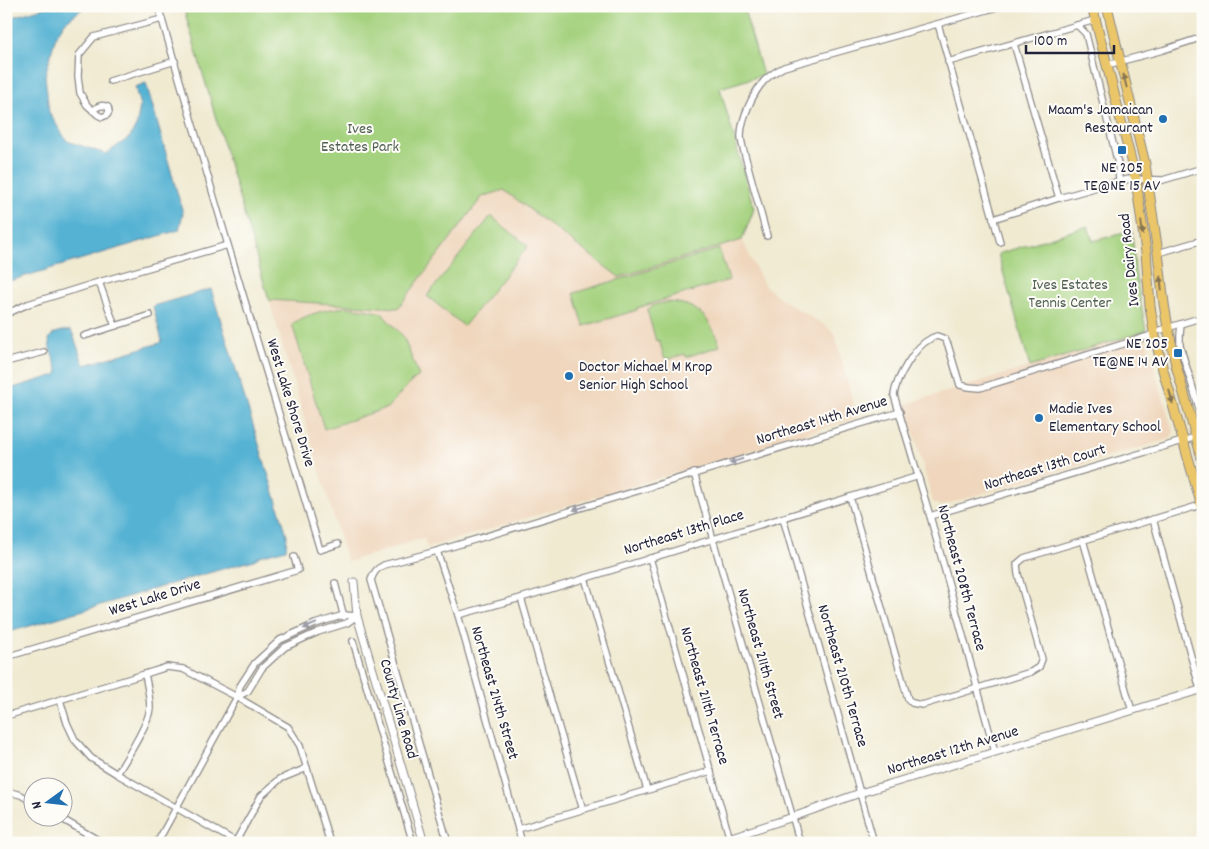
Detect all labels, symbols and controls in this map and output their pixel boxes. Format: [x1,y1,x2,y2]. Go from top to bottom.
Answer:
scale bar [1026,22,1114,54]
text: 100 m [1034,31,1067,53]
one-way arrow [1120,74,1128,89]
place label: Maam's Jamaican Restaurant [1048,99,1153,140]
marker: Maam's Jamaican Restaurant [1157,113,1169,125]
park label: Ives Estates Park [321,118,399,159]
marker: NE 205 TE@NE 15 AV [1116,144,1128,156]
place label: NE 205 TE@NE 15 AV [1084,157,1160,198]
street label: Ives Dairy Road [1114,212,1146,308]
one-way arrow [1139,221,1147,237]
park label: Ives Estates Tennis Center [1029,274,1111,315]
one-way arrow [1157,275,1165,291]
place label: NE 205 TE@NE 14 AV [1092,333,1168,374]
street label: West Lake Shore Drive [260,336,320,470]
marker: NE 205 TE@NE 14 AV [1172,347,1184,359]
place label: Doctor Michael M Krop Senior High School [579,356,712,397]
marker: Doctor Michael M Krop Senior High School [563,370,575,382]
one-way arrow [1167,389,1175,404]
street label: Northeast 14th Avenue [754,390,890,452]
place label: Madie Ives Elementary School [1049,398,1161,439]
marker: Madie Ives Elementary School [1033,412,1045,424]
street label: Northeast 13th Court [981,439,1109,497]
one-way arrow [728,457,743,465]
street label: Northeast 208th Terrace [930,502,992,654]
one-way arrow [573,504,588,512]
street label: Northeast 13th Place [621,504,747,562]
street label: West Lake Drive [106,573,204,623]
street label: Northeast 211th Street [730,586,790,722]
street label: Northeast 210th Terrace [811,602,873,750]
one-way arrow [302,622,317,630]
street label: Northeast 214th Street [464,624,524,763]
street label: Northeast 211th Terrace [673,624,735,768]
street label: County Line Road [373,656,423,762]
street label: Northeast 12th Avenue [885,720,1021,782]
north arrow [22,776,72,826]
text: N [27,799,48,811]

